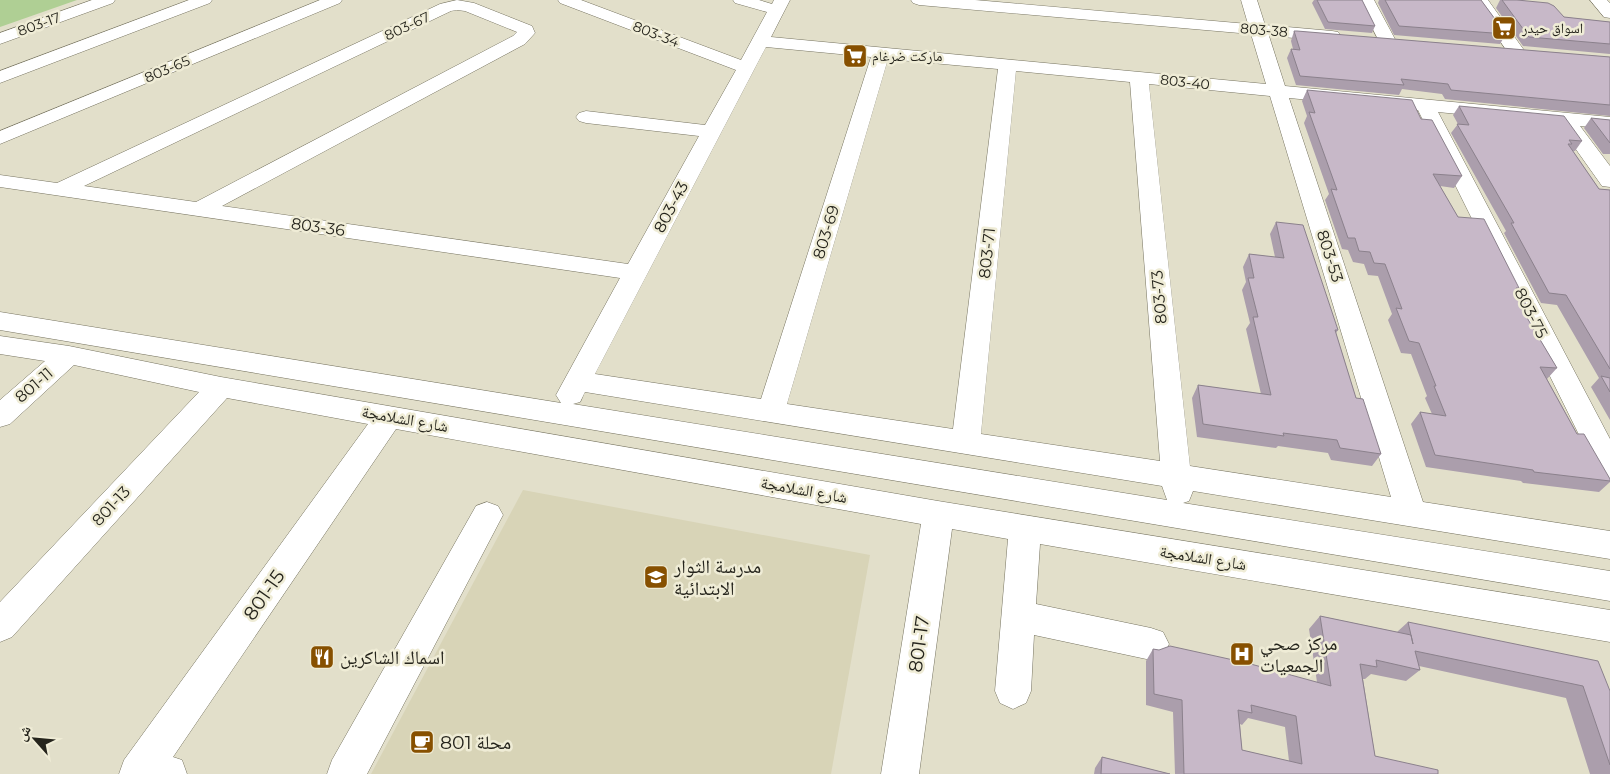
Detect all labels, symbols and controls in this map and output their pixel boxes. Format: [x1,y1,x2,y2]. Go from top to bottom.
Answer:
street label: 803-17 [15,8,63,40]
street label: 803-67 [381,8,433,44]
supermarket icon: اسواق حيدر [1491,15,1517,41]
street label: 803-34 [630,17,682,51]
street label: 803-38 [1239,19,1289,41]
place label: اسواق حيدر [1521,19,1583,37]
supermarket icon: ماركت ضرغام [842,43,868,69]
place label: ماركت ضرغام [872,47,942,66]
street label: 803-65 [141,51,193,87]
street label: 803-40 [1159,70,1211,94]
street label: 803-43 [650,178,692,236]
street label: 803-69 [809,203,843,261]
street label: 803-36 [290,214,346,240]
street label: 803-71 [975,227,999,279]
street label: 803-53 [1313,227,1347,285]
street label: 803-73 [1147,269,1171,325]
street label: 803-75 [1510,285,1552,341]
street label: 801-11 [11,363,57,407]
street label: شارع الشلامجة [360,402,450,437]
street label: شارع الشلامجة [759,473,849,508]
street label: 801-13 [88,482,134,530]
street label: شارع الشلامجة [1158,542,1248,575]
place label: مدرسة الثوار الابتدائية [673,555,761,600]
school or university icon: مدرسة الثوار الابتدائية [643,564,669,590]
street label: 801-15 [238,565,290,625]
street label: 801-17 [904,614,934,674]
place label: مركز صحي الجمعيات [1260,632,1338,677]
hospital icon: مركز صحي الجمعيات [1229,641,1255,667]
restaurant icon: اسماك الشاكرين [309,644,335,670]
place label: اسماك الشاكرين [340,646,444,669]
north arrow [10,714,60,764]
text: ش [12,722,35,744]
cafe icon: محلة 801 [409,729,435,755]
place label: محلة 801 [440,731,511,754]

